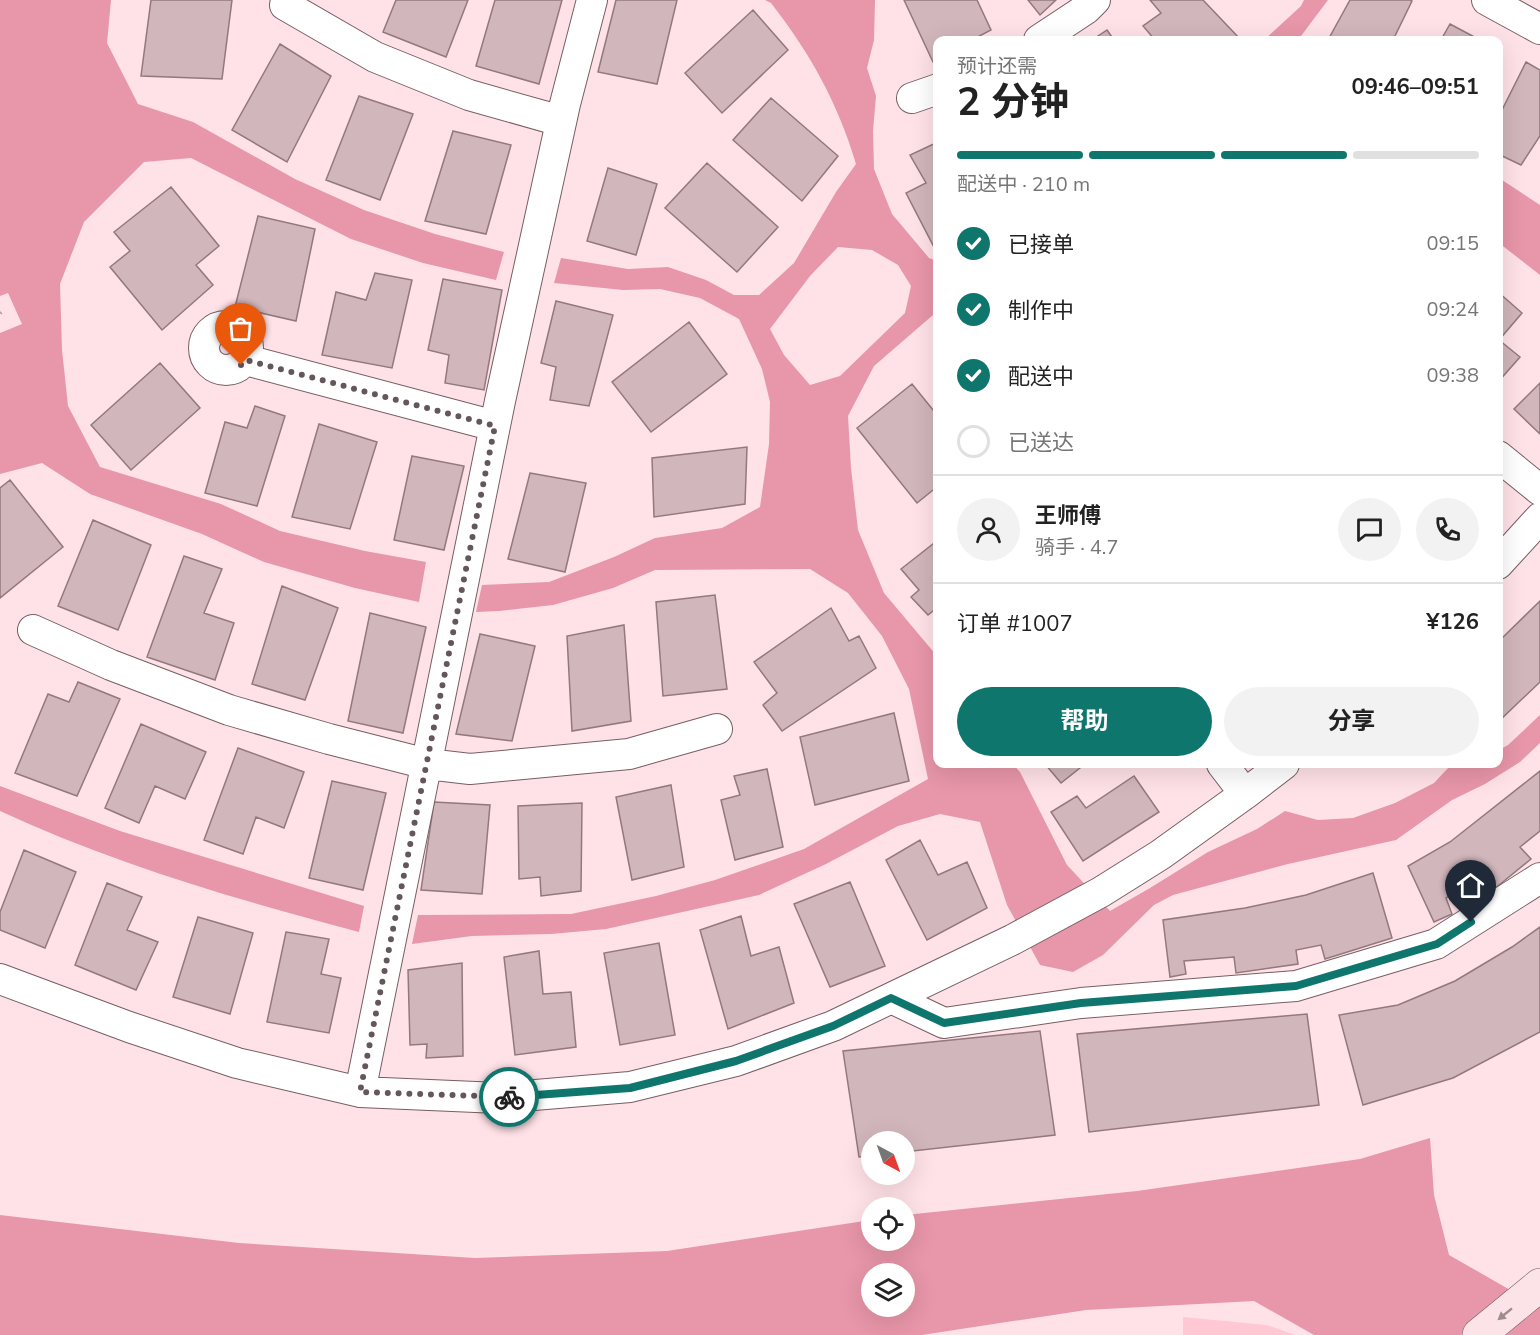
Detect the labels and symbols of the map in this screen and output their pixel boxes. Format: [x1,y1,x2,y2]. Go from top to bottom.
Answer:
pin [215,303,266,365]
pin [1445,860,1496,922]
courier [479,1067,539,1127]
north arrow [861,1131,915,1185]
one-way arrow [1498,1307,1513,1319]

